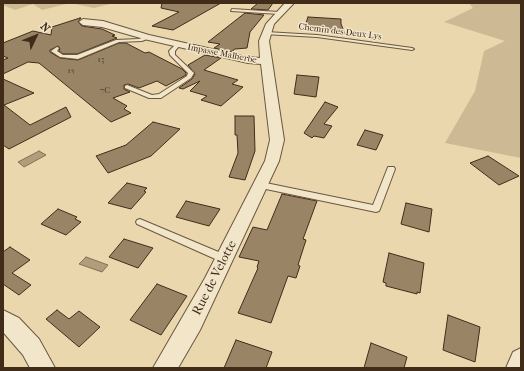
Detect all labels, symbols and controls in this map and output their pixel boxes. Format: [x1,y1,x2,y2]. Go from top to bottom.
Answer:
north arrow [16,16,56,56]
text: N [38,20,53,35]
street label: Chemin des Deux Lys [298,22,382,42]
street label: Impasse Malherbe [186,42,258,66]
house number: 13 [98,55,104,65]
house number: 15 [67,66,75,76]
house number: 7C [100,86,110,96]
street label: Rue de Velotte [189,238,241,318]

